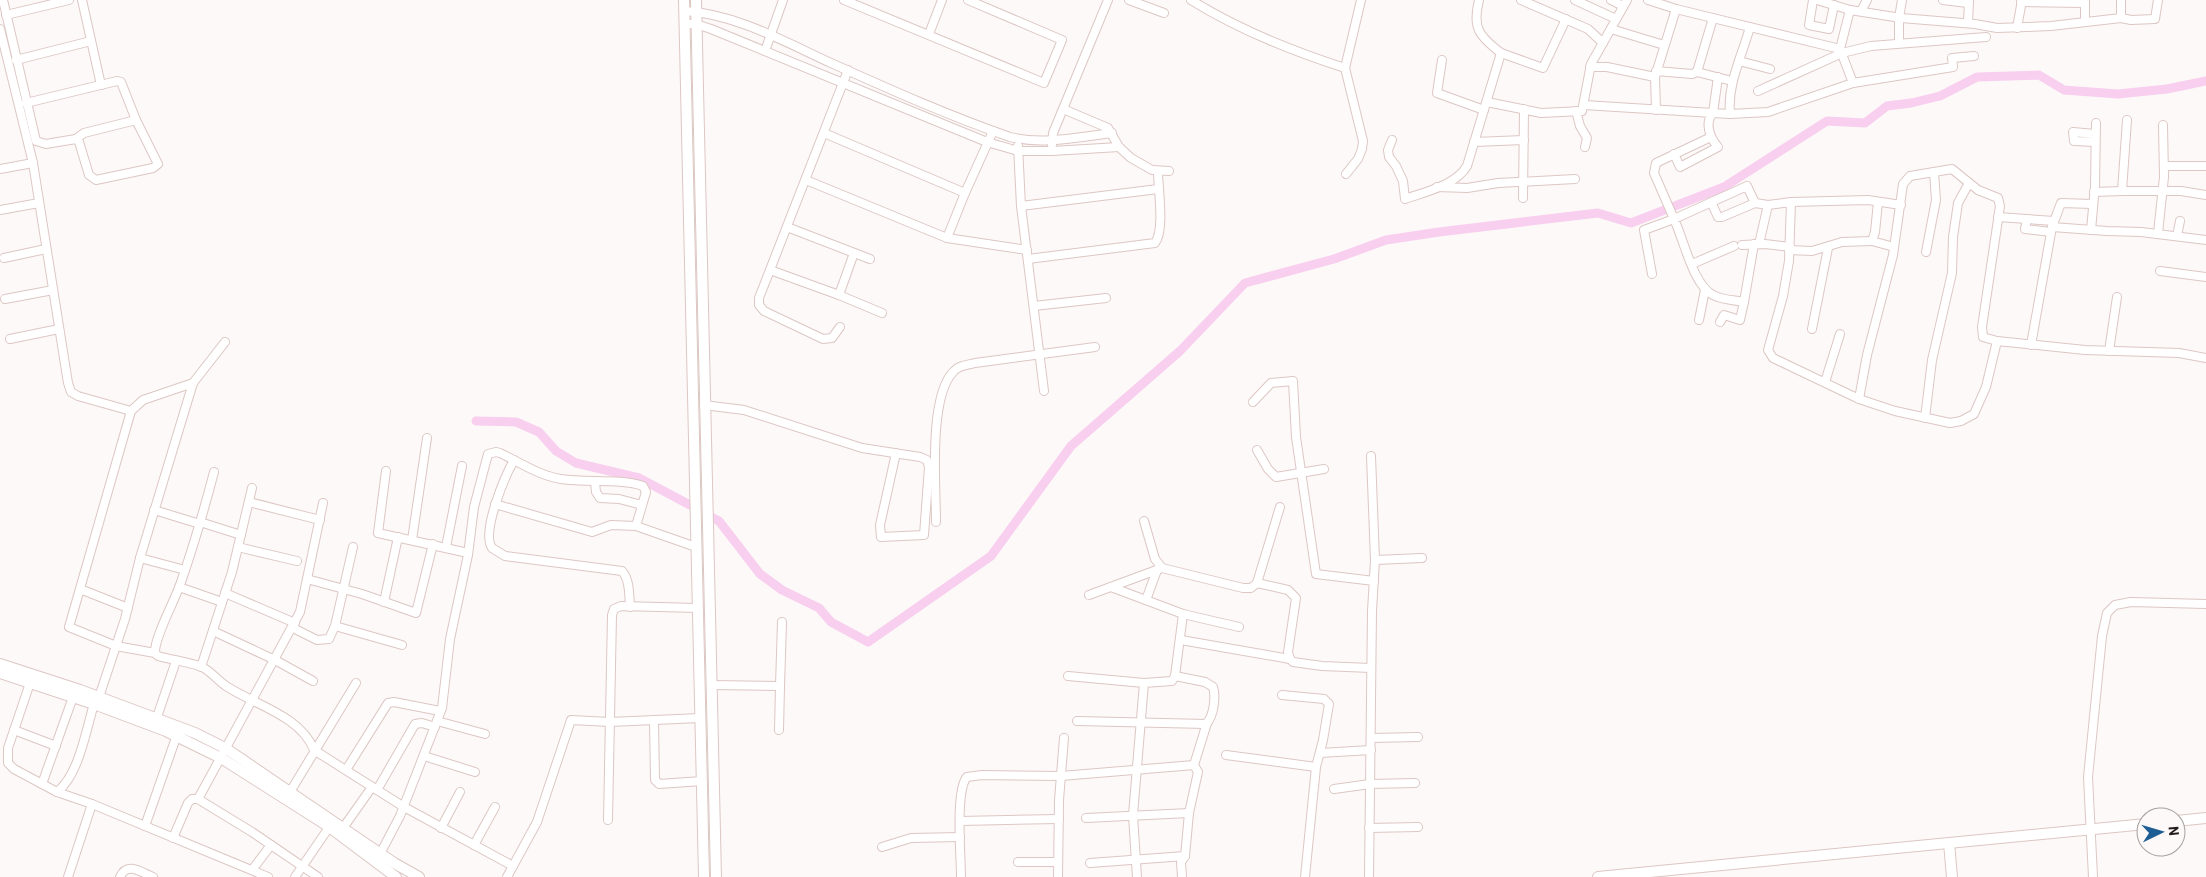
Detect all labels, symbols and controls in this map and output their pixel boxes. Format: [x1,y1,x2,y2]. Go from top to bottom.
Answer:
north arrow [2136,807,2186,857]
text: N [2166,825,2183,836]

